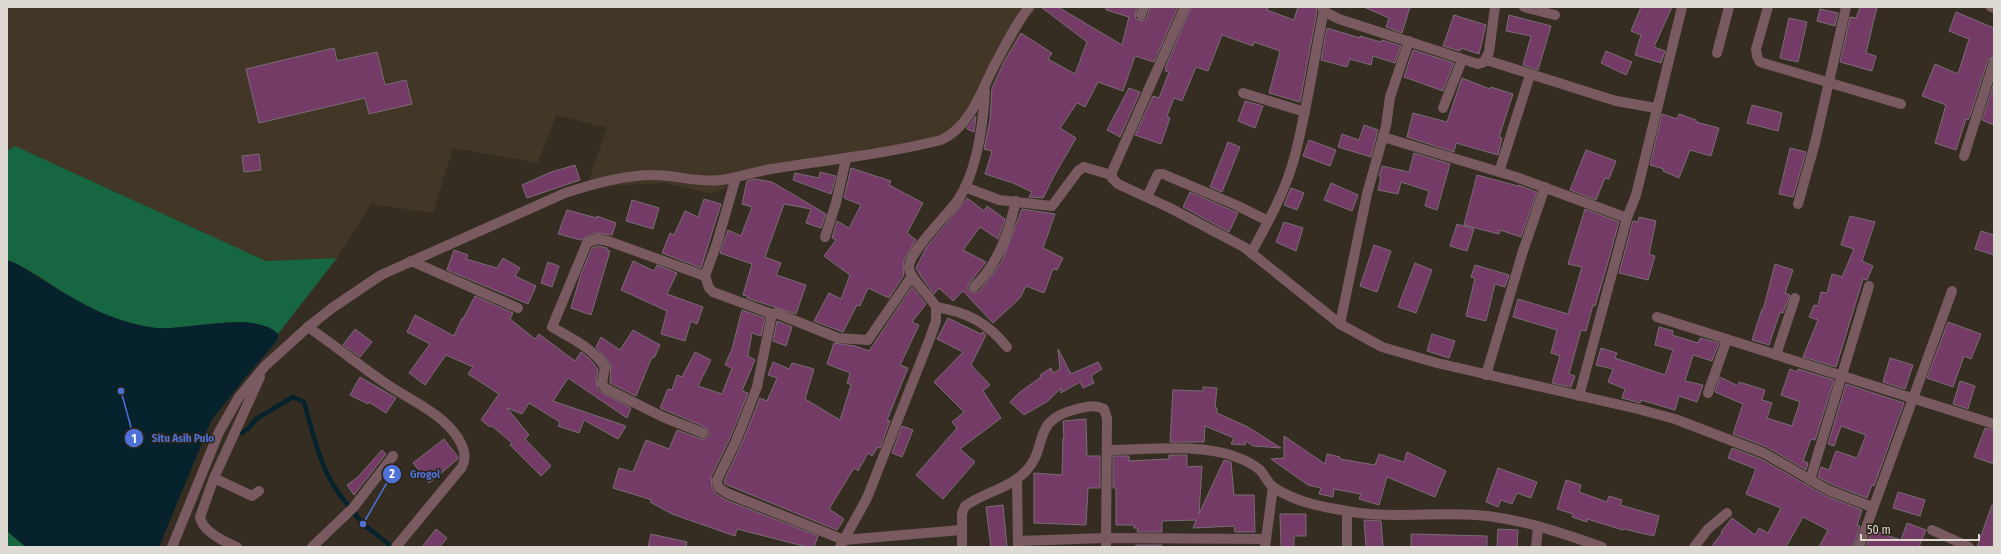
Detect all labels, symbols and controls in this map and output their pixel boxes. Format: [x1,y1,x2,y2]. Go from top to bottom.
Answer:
callout: Situ Asih Pulo [124,427,222,450]
text: 1 [131,432,137,446]
text: Situ Asih Pulo [152,432,214,445]
callout: Grogol [382,462,448,485]
text: 2 [388,467,395,481]
text: Grogol [410,468,441,481]
scale bar [1861,516,1979,542]
text: 50 m [1867,523,1891,537]

